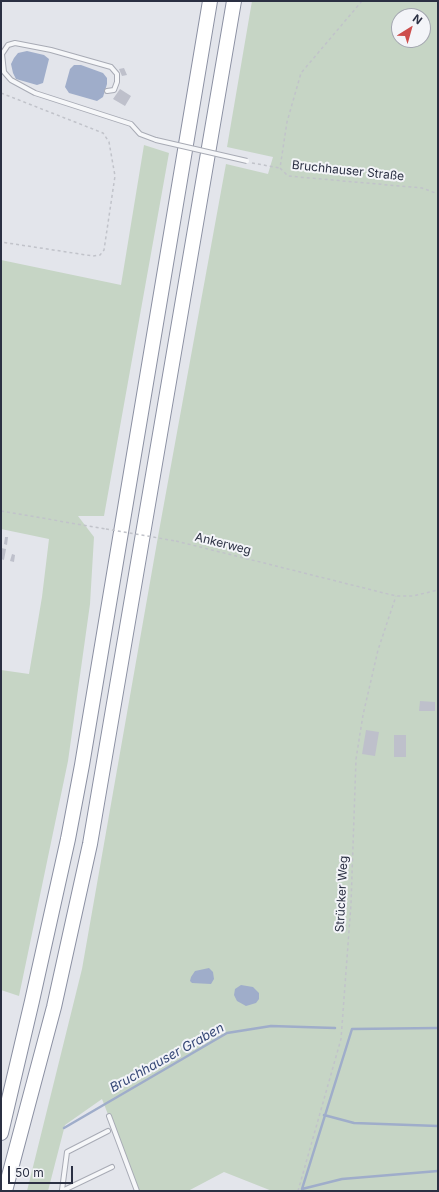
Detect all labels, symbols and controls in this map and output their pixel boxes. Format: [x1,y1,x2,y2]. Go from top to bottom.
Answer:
north arrow [391,8,431,48]
text: N [410,11,425,27]
street label: Bruchhauser Straße [291,158,405,184]
street label: Ankerweg [193,530,253,558]
street label: Strücker Weg [333,855,351,933]
water label: Bruchhauser Graben [107,1020,227,1096]
scale bar [10,1158,75,1184]
text: 50 m [15,1165,44,1180]

